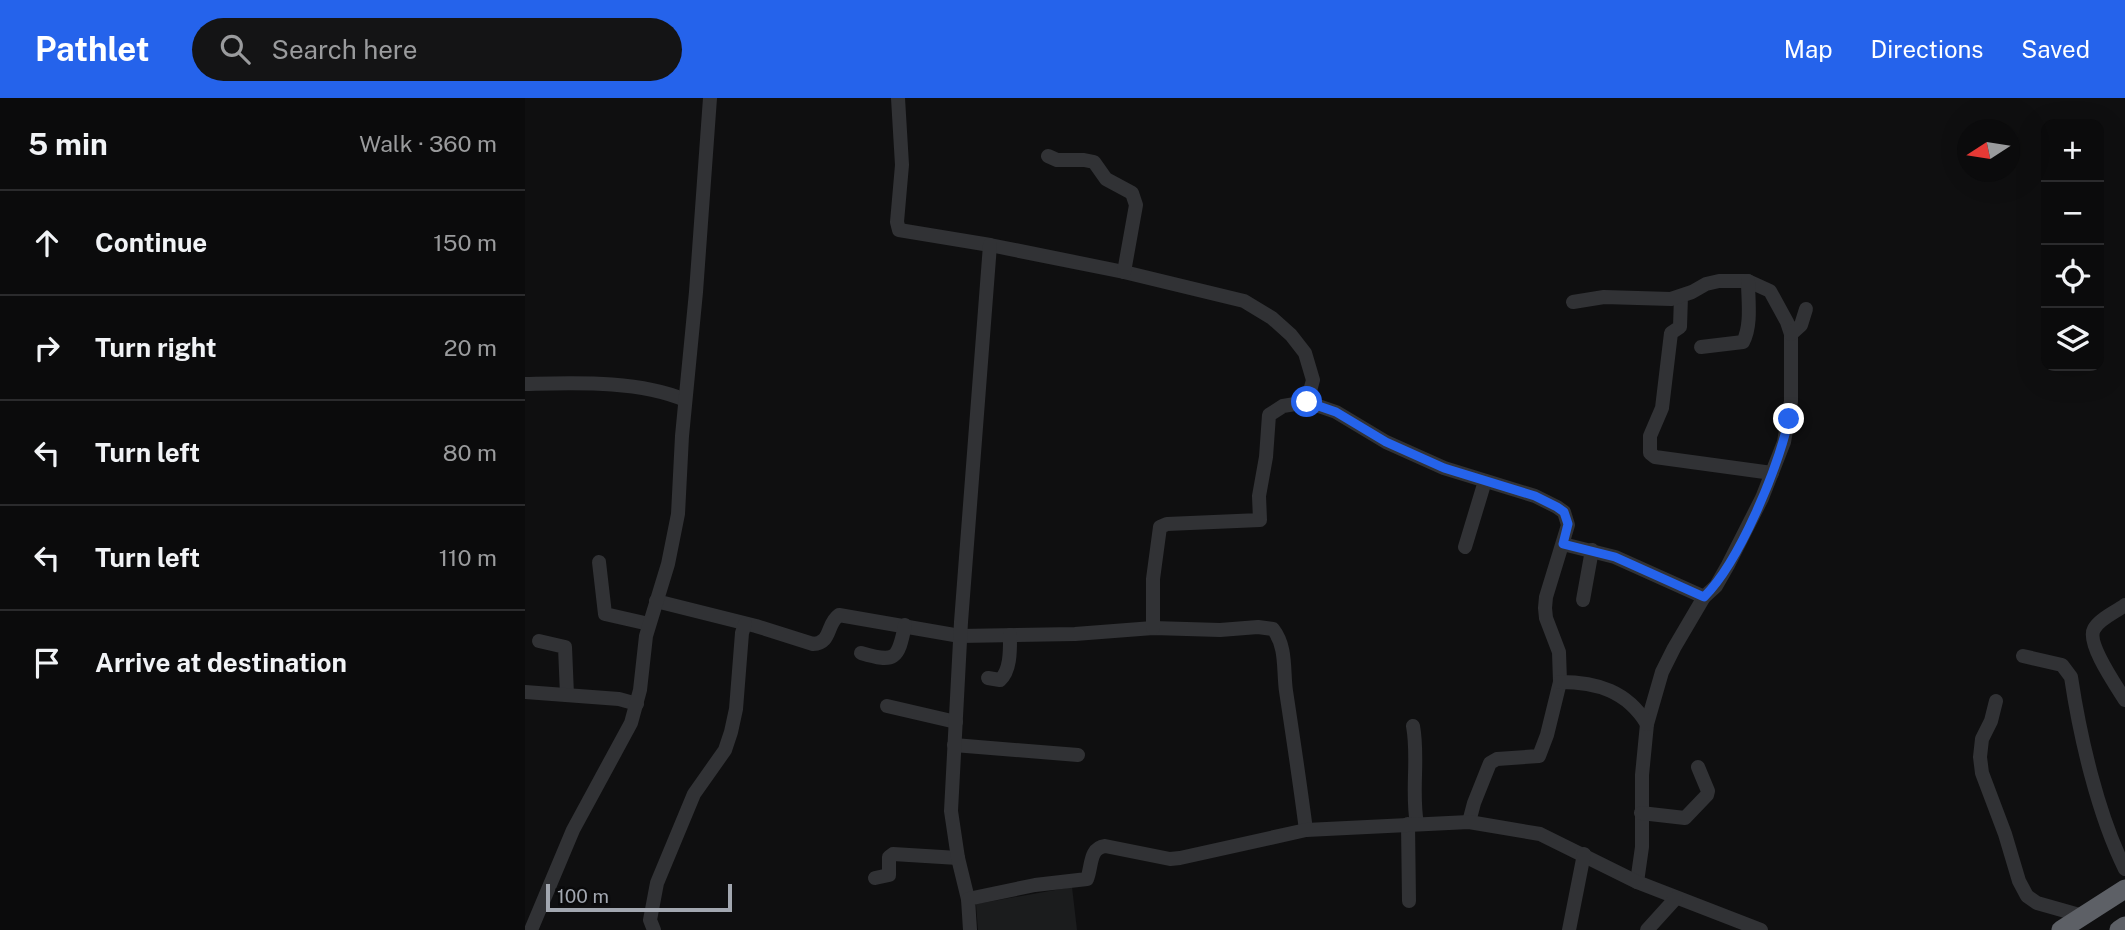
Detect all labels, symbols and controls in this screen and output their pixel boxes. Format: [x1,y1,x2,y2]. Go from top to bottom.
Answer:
search box [192,18,682,81]
text: Pathlet [35,30,150,68]
icon: search [216,30,254,68]
text: Search here [272,34,418,65]
text: Map [1784,35,1833,63]
text: Directions [1871,35,1983,63]
text: Saved [2021,35,2090,63]
north arrow [1957,119,2020,182]
map controls [2041,119,2104,371]
button: + [2041,119,2104,182]
text: 5 min [28,126,108,162]
text: Walk · 360 m [359,130,497,157]
button: − [2041,182,2104,245]
icon: ahead [28,224,66,262]
text: Continue [95,227,207,258]
text: 150 m [433,229,497,256]
button: locate [2041,245,2104,308]
button: layers [2041,308,2104,371]
icon: right [28,329,66,367]
text: Turn right [95,332,217,363]
text: 20 m [444,334,497,361]
route start [1291,386,1322,417]
route end [1773,403,1804,434]
icon: left [28,434,66,472]
text: Turn left [95,437,200,468]
text: 80 m [443,439,497,466]
icon: left [28,539,66,577]
text: Turn left [95,542,200,573]
text: 110 m [439,544,497,571]
icon: arrive [28,644,66,682]
text: Arrive at destination [95,647,347,678]
scale bar [546,881,731,913]
text: 100 m [557,885,609,907]

